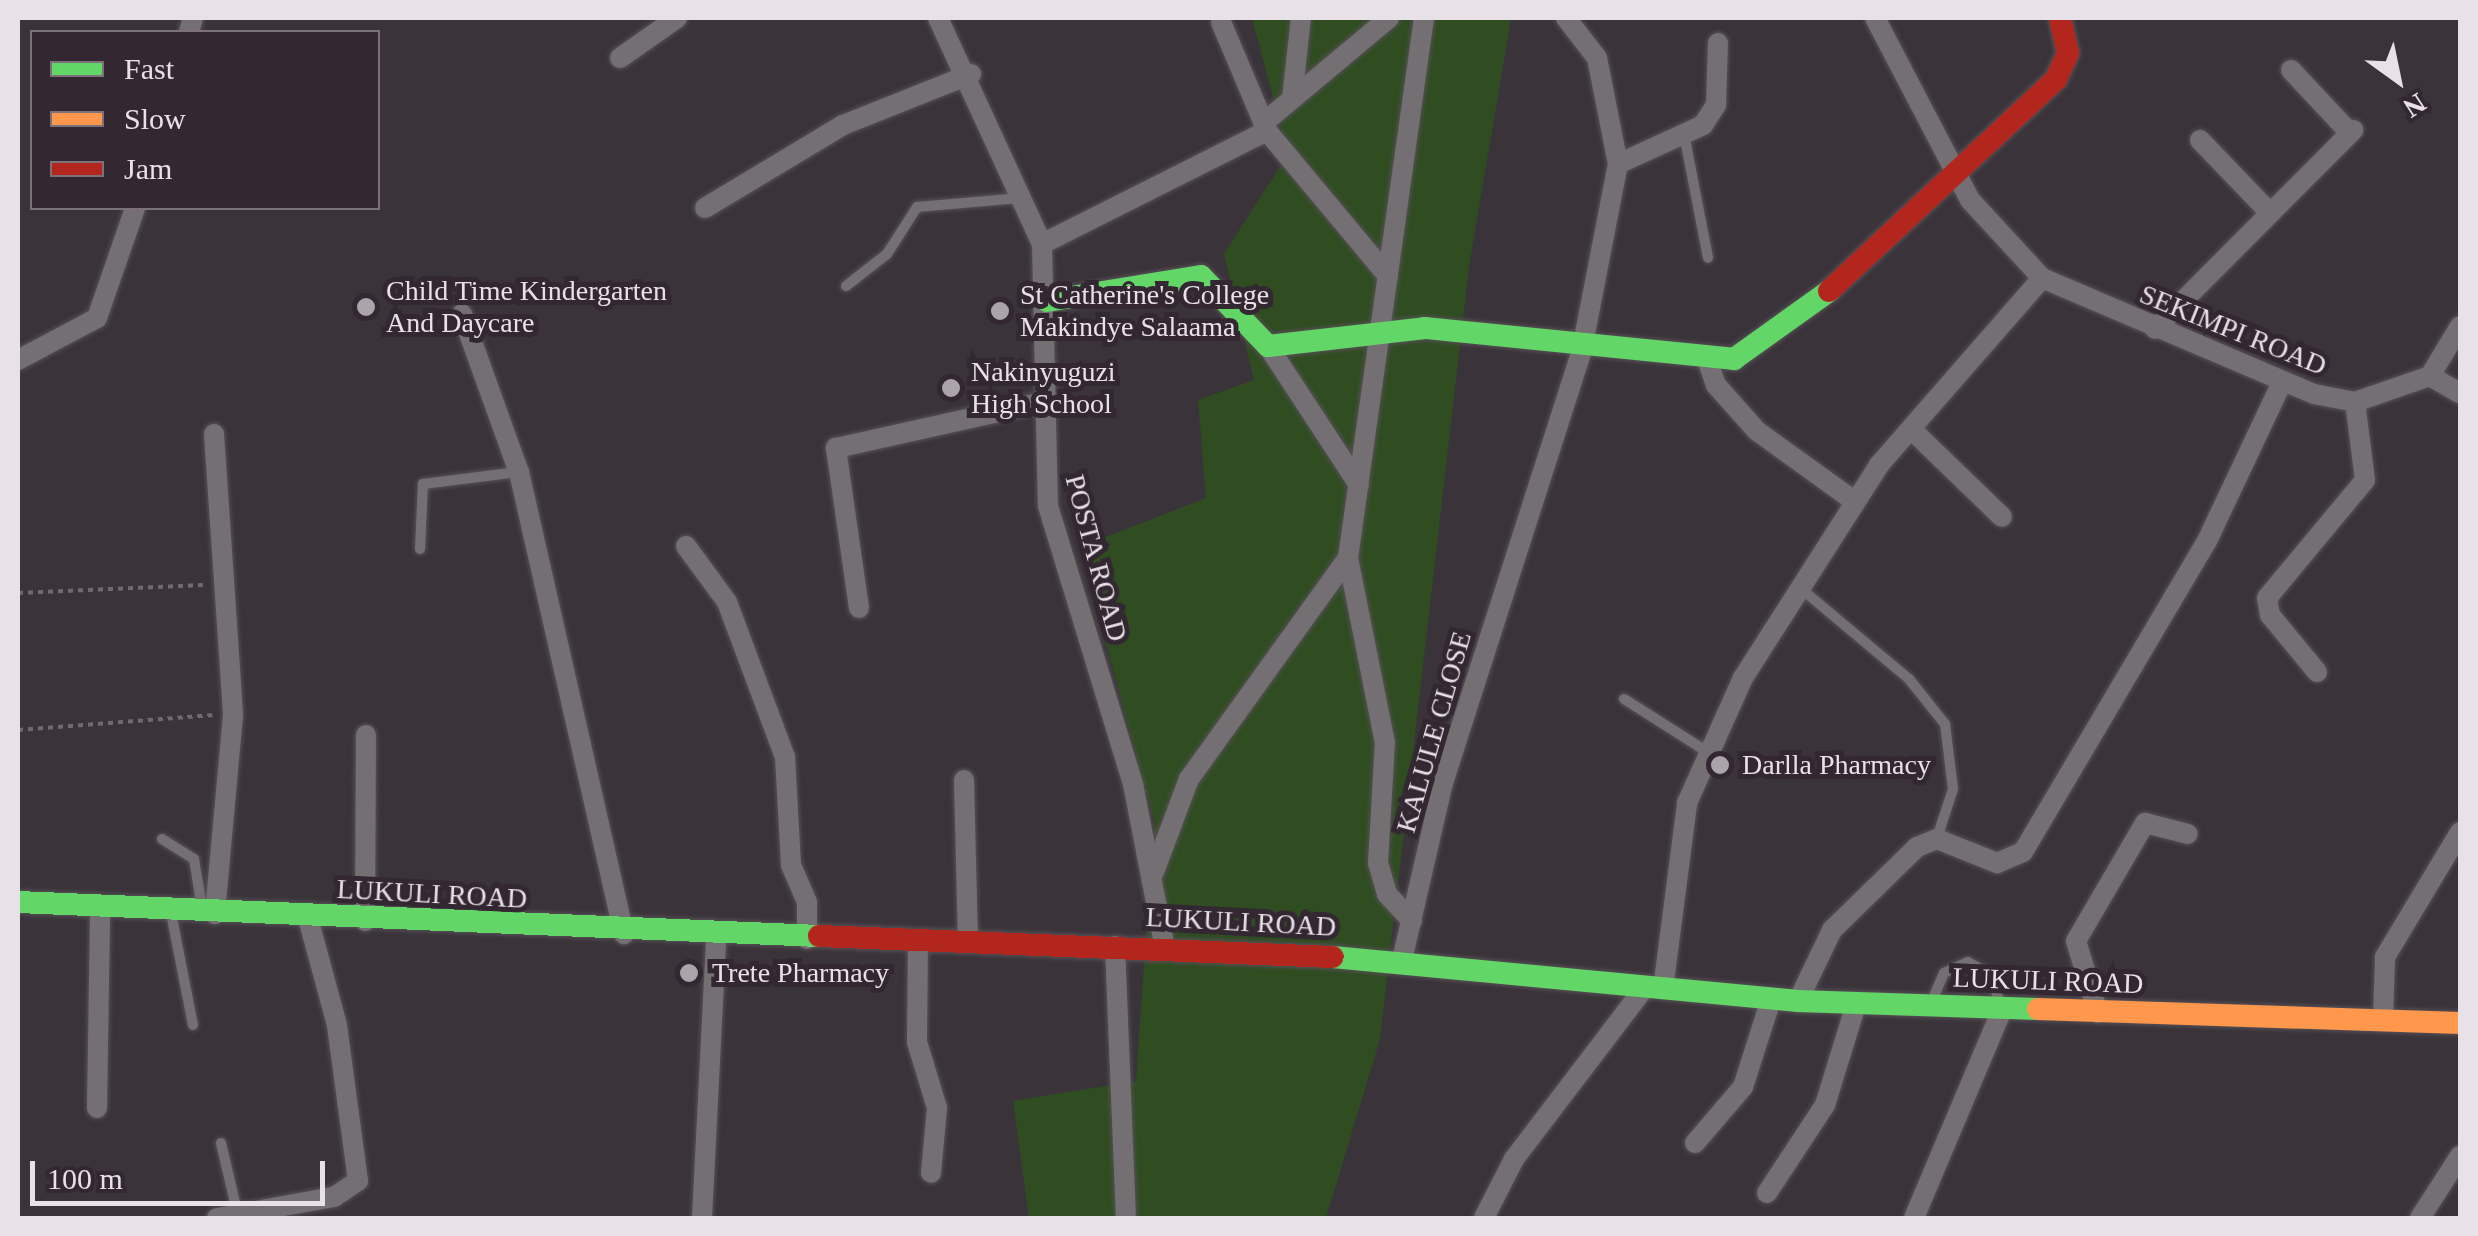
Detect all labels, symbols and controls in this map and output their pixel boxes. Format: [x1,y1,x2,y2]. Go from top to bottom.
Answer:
legend [30,30,380,210]
north arrow [2348,30,2448,130]
text: Fast [124,52,174,85]
text: N [2398,87,2432,124]
text: Slow [124,102,186,135]
text: Jam [124,152,172,185]
place label: Child Time Kindergarten And Daycare [386,274,668,340]
street label: SEKIMPI ROAD [2135,277,2331,383]
place label: St Catherine's College Makindye Salaama [1020,278,1269,344]
marker: Child Time Kindergarten And Daycare [355,296,377,318]
marker: St Catherine's College Makindye Salaama [989,300,1011,322]
place label: Nakinyuguzi High School [971,355,1116,421]
marker: Nakinyuguzi High School [940,377,962,399]
street label: POSTA ROAD [1057,470,1135,646]
street label: KALULE CLOSE [1389,628,1479,836]
place label: Darlla Pharmacy [1742,748,1931,782]
marker: Darlla Pharmacy [1707,752,1733,778]
street label: LUKULI ROAD [336,872,528,916]
street label: LUKULI ROAD [1145,900,1337,944]
place label: Trete Pharmacy [712,956,889,990]
marker: Trete Pharmacy [676,960,702,986]
street label: LUKULI ROAD [1952,961,2144,1001]
scale bar [35,1141,330,1203]
text: 100 m [47,1162,123,1195]

